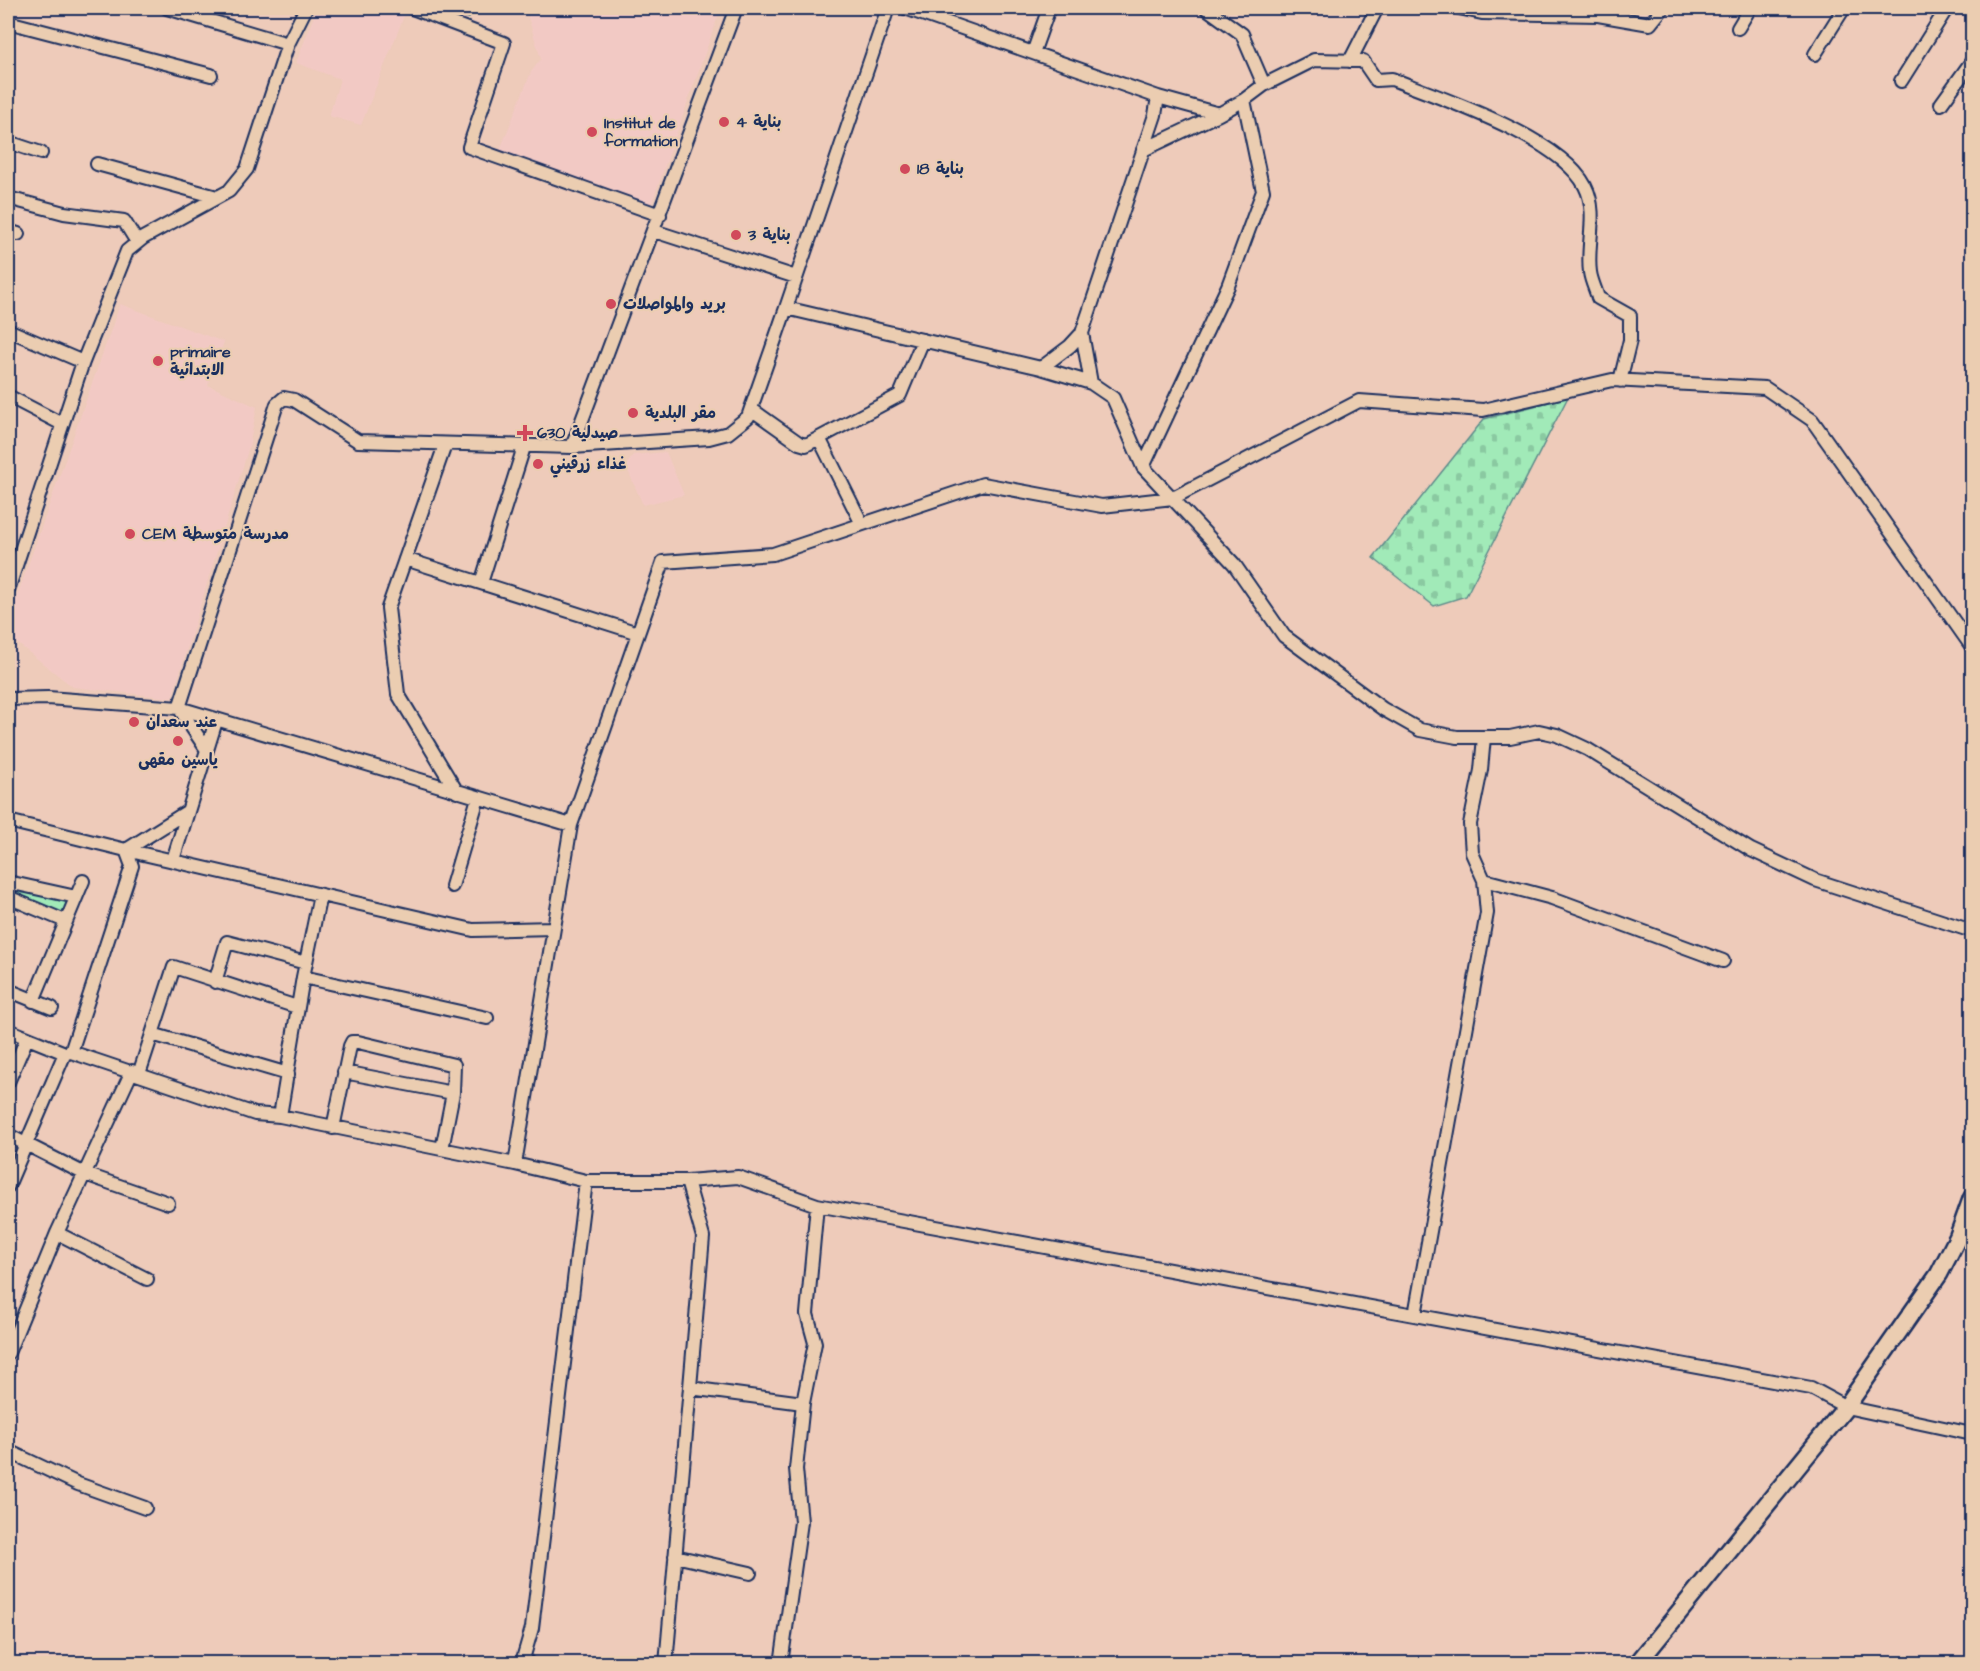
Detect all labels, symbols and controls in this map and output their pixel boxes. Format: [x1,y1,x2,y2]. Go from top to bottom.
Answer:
place label: بناية 4 [736,111,781,133]
place label: Institut de formation [603,112,678,152]
marker: بناية 4 [717,115,731,129]
marker: Institut de formation [585,125,599,139]
place label: بناية 18 [917,158,964,180]
marker: بناية 18 [898,162,912,176]
place label: بناية 3 [747,224,791,246]
marker: بناية 3 [729,228,743,242]
place label: بريد والمواصلات [623,293,726,315]
marker: بريد والمواصلات [604,297,618,311]
place label: primaire الابتدائية [170,341,231,381]
marker: primaire الابتدائية [151,354,165,368]
place label: مقر البلدية [645,402,716,424]
marker: مقر البلدية [626,406,640,420]
place label: صيدلية 630 [537,422,619,444]
marker: صيدلية 630 [518,426,532,440]
place label: غذاء زرقيني [550,453,627,478]
marker: غذاء زرقيني [531,457,545,471]
place label: CEM مدرسة متوسطة [142,523,289,545]
marker: CEM مدرسة متوسطة [123,527,137,541]
place label: عند سعدان [146,711,218,733]
marker: عند سعدان [127,715,141,729]
marker: ياسين مقهى [171,734,185,748]
place label: ياسين مقهى [138,749,218,771]

